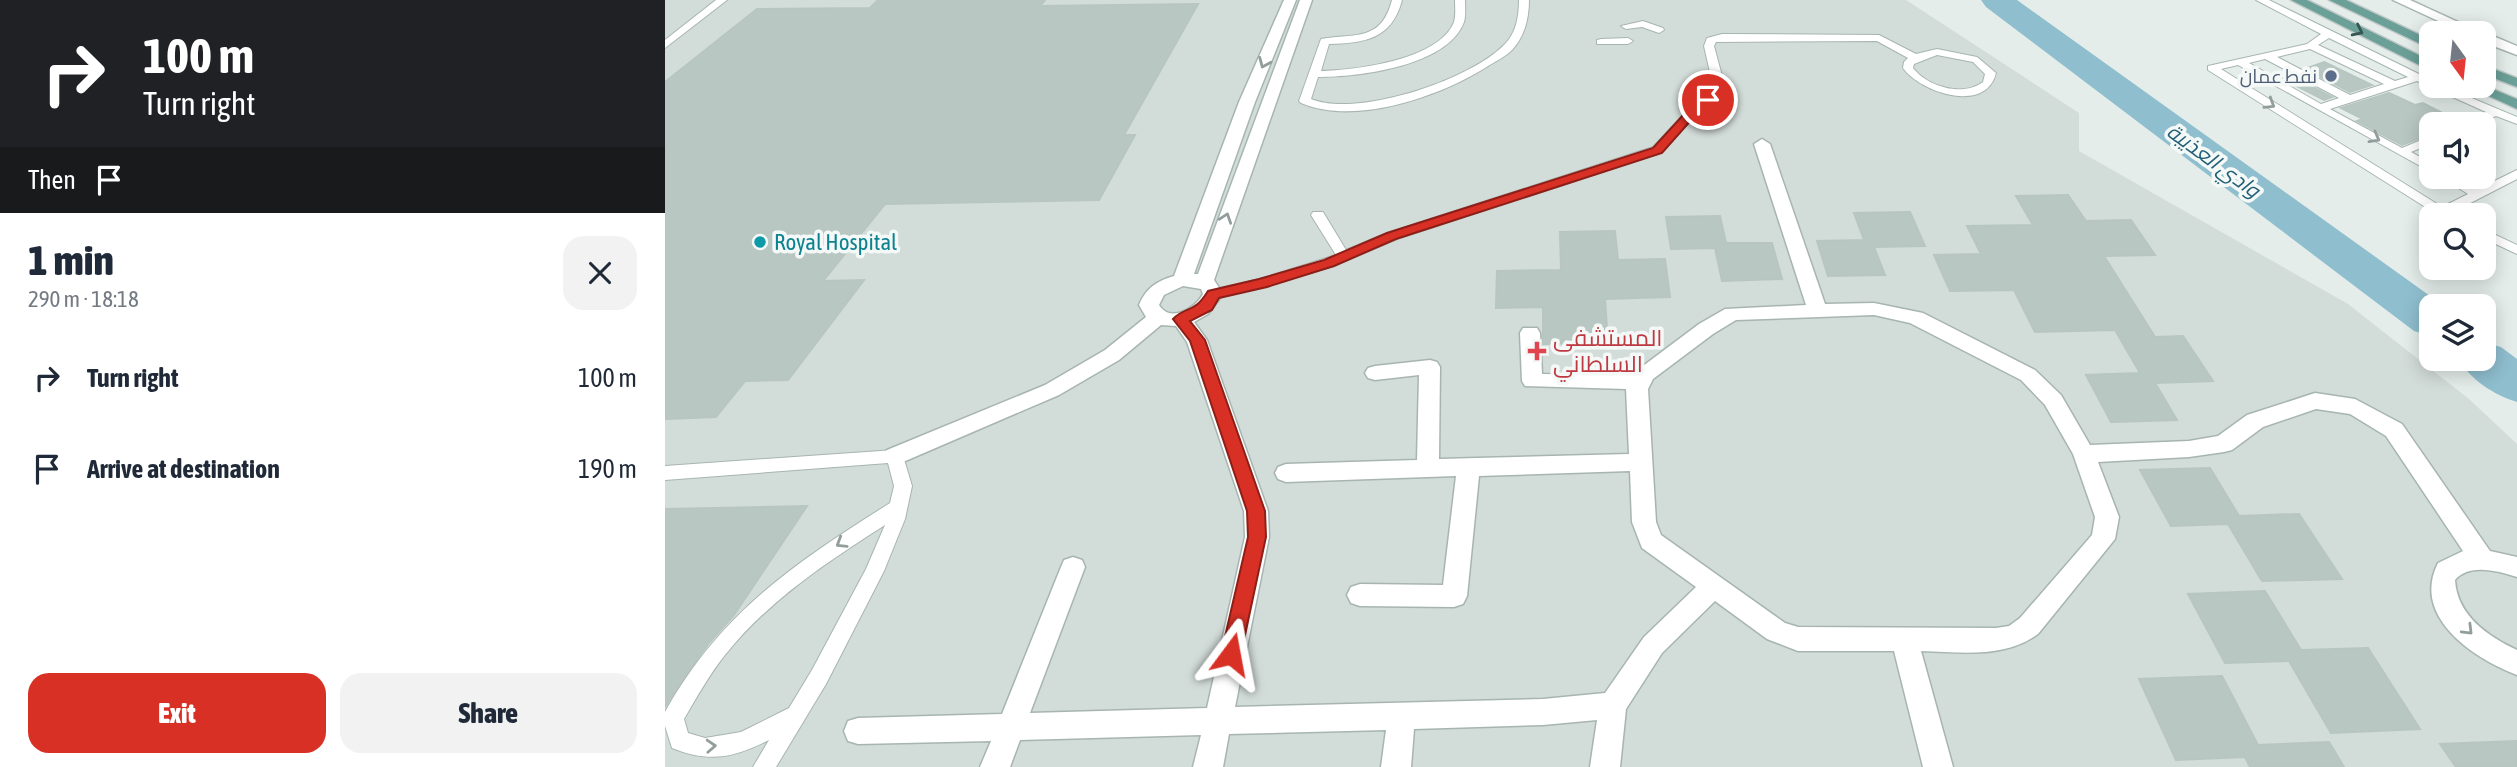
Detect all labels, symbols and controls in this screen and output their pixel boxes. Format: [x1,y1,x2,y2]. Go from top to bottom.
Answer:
north arrow [2419,21,2495,98]
map controls [2419,21,2496,371]
one-way arrow [2351,23,2363,37]
text: 100 m [143,27,254,83]
icon: right [28,28,119,119]
one-way arrow [1258,56,1272,68]
place label: نفط عمان [2240,65,2317,88]
marker: نفط عمان [2323,68,2339,84]
pin [1678,70,1738,130]
icon: arrive [1689,81,1727,119]
text: Turn right [143,85,256,122]
one-way arrow [2263,96,2276,109]
button: sound [2419,112,2496,189]
water label: وادي العذيبة [2159,118,2266,207]
one-way arrow [2368,130,2381,143]
icon: arrive [90,161,128,199]
text: Then [28,165,76,195]
button: search [2419,203,2496,280]
one-way arrow [1218,212,1232,225]
place label: Royal Hospital [774,229,897,255]
marker: Royal Hospital [752,234,768,250]
text: 1 min [28,236,114,284]
button: close [563,236,637,310]
text: 290 m · 18:18 [28,286,139,312]
button: layers [2419,294,2496,371]
place label: المستشفى السلطاني [1553,325,1662,382]
marker: المستشفى السلطاني [1527,341,1547,361]
icon: right [28,359,66,397]
text: Turn right [87,363,178,393]
text: 100 m [578,363,637,393]
icon: arrive [28,450,66,488]
text: Arrive at destination [87,454,280,484]
text: 190 m [578,454,637,484]
one-way arrow [836,535,849,548]
position arrow [1194,617,1268,691]
one-way arrow [2459,621,2472,634]
button: Exit [28,673,326,753]
button: Share [340,673,637,753]
one-way arrow [706,738,717,753]

